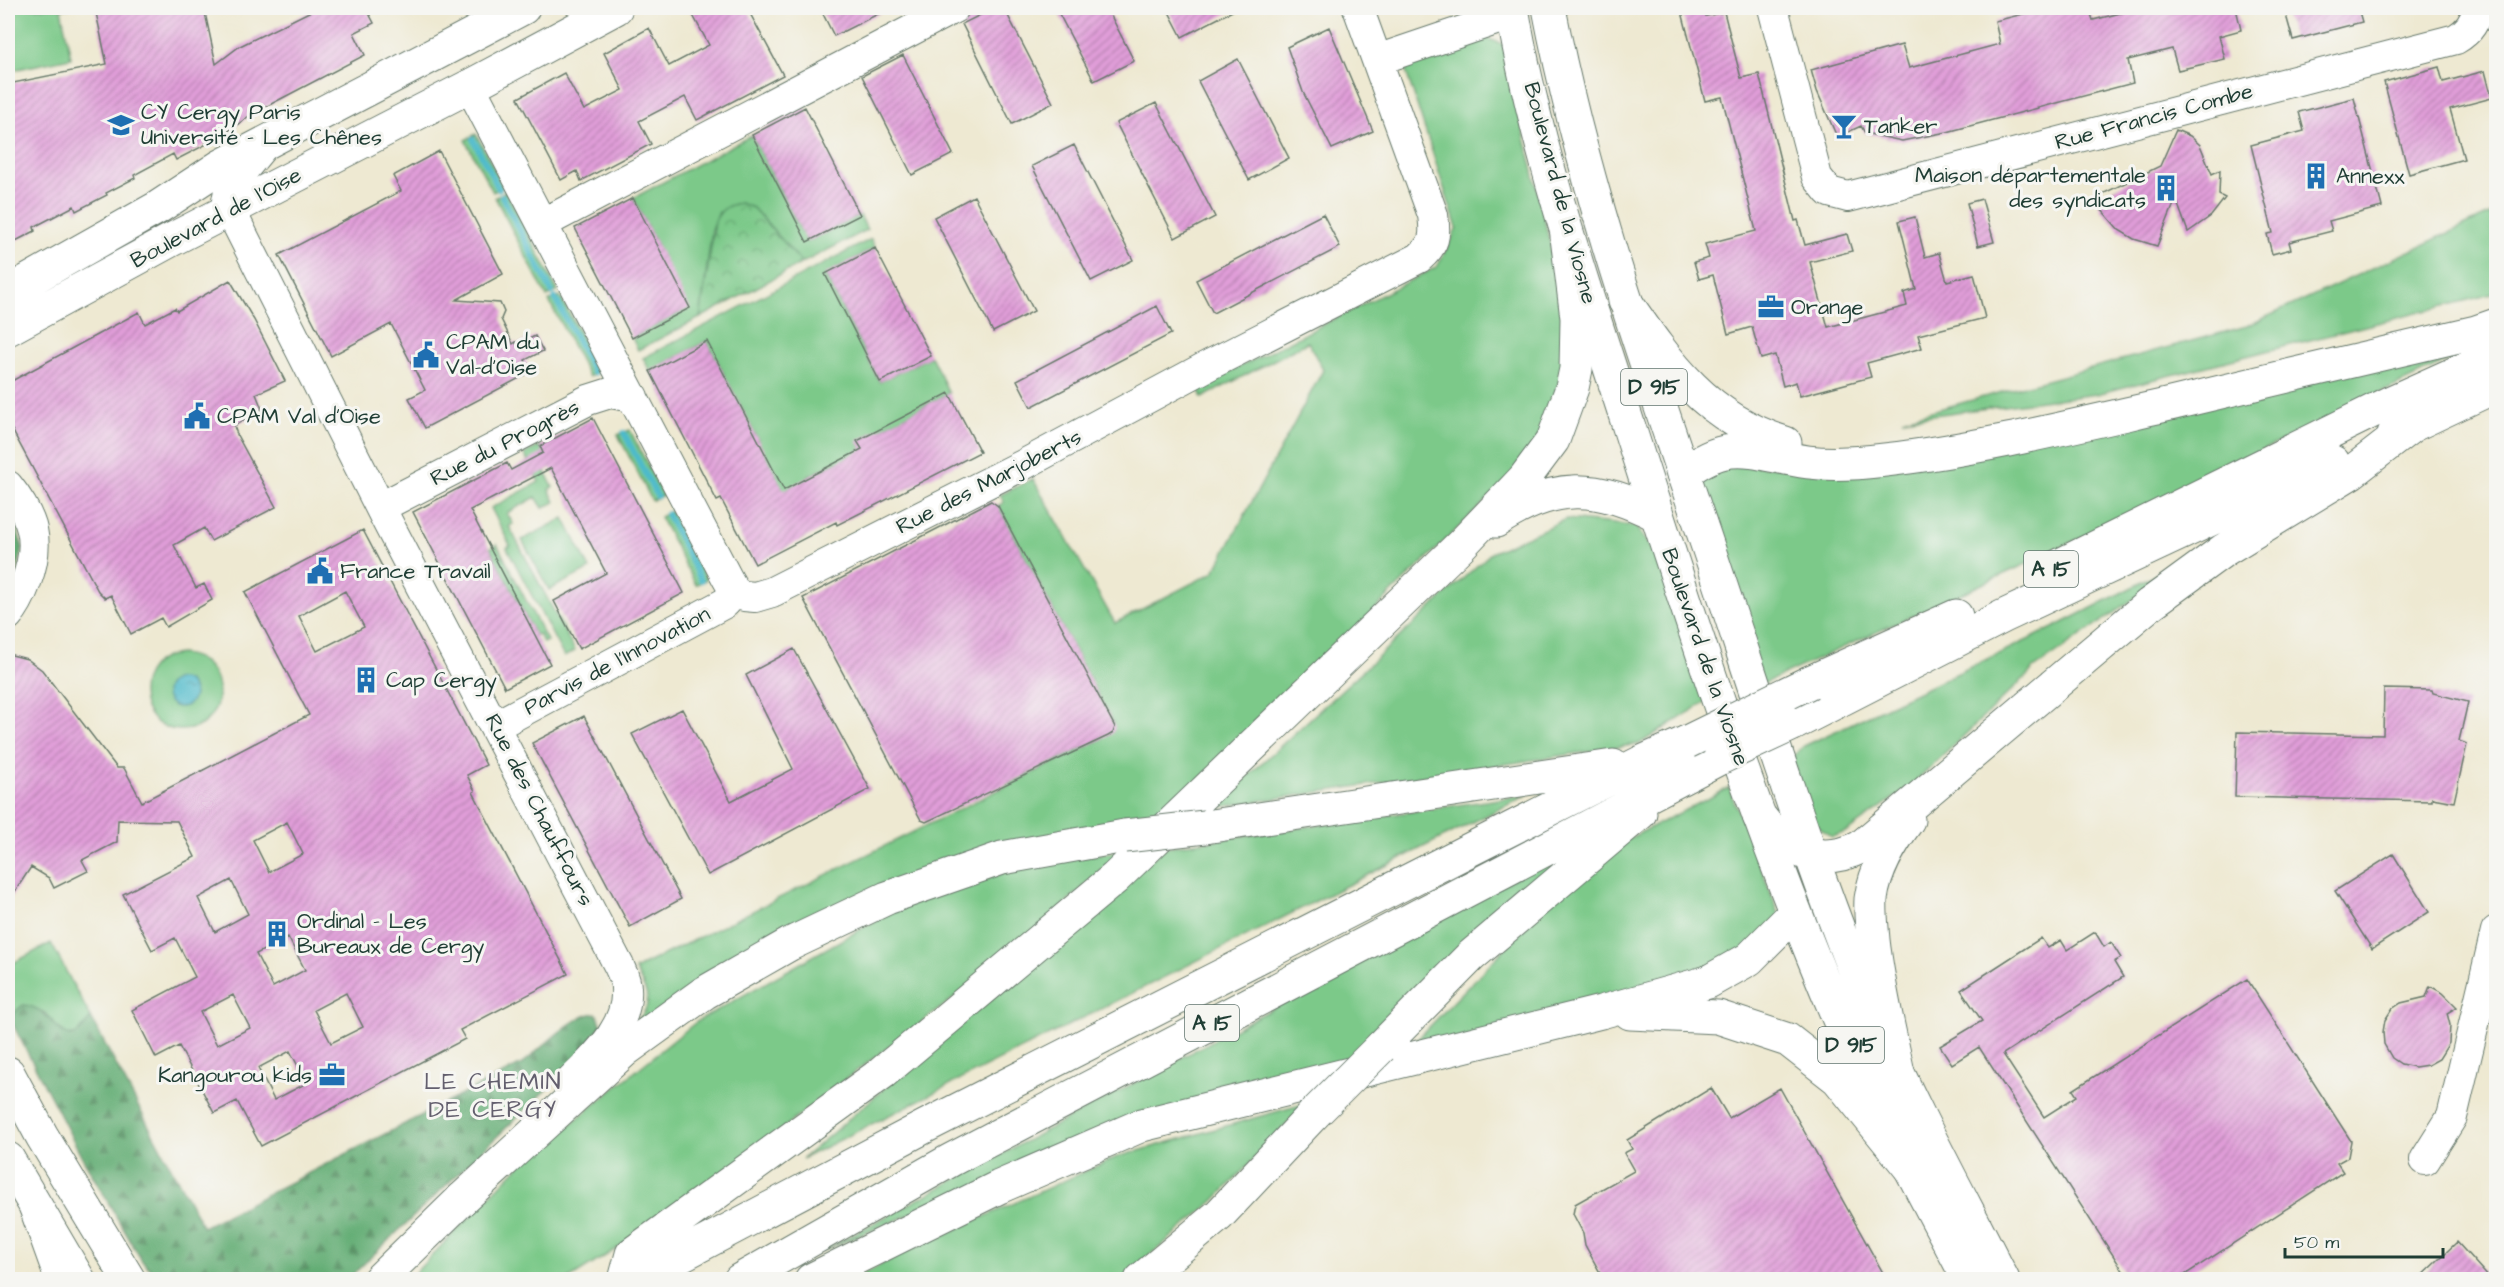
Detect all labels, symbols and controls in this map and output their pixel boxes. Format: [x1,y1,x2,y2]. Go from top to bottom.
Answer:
street label: Rue Francis Combe [2052,76,2256,158]
street label: Boulevard de la Viosne [1515,79,1605,307]
place label: CY Cergy Paris Université - Les Chênes [141,97,382,153]
school or university icon: CY Cergy Paris Université - Les Chênes [106,110,136,140]
bar icon: Tanker [1829,111,1859,141]
place label: Tanker [1864,111,1937,142]
street label: Boulevard de l'Oise [125,160,307,276]
place label: Maison départementale des syndicats [1915,160,2146,217]
building icon: Annexx [2301,161,2331,191]
place label: Annexx [2336,161,2405,192]
building icon: Maison départementale des syndicats [2151,173,2181,203]
office icon: Orange [1756,292,1786,322]
place label: Orange [1791,292,1863,324]
place label: CPAM du Val-d'Oise [446,327,539,383]
public building icon: CPAM du Val-d'Oise [411,340,441,370]
road number: D 915 [1621,369,1687,405]
street label: Rue du Progrès [425,392,585,495]
public building icon: CPAM Val d'Oise [182,401,212,431]
place label: CPAM Val d'Oise [217,401,381,432]
street label: Rue des Marjoberts [891,422,1087,542]
street label: Boulevard de la Viosne [1653,544,1757,770]
road number: A 15 [2024,551,2078,587]
public building icon: France Travail [305,556,335,586]
place label: France Travail [340,556,491,587]
street label: Parvis de l'Innovation [518,599,716,723]
building icon: Cap Cergy [351,665,381,695]
place label: Cap Cergy [386,665,497,697]
street label: Rue des Chauffours [477,708,601,912]
place label: Ordinal - Les Bureaux de Cergy [297,906,484,963]
building icon: Ordinal - Les Bureaux de Cergy [262,919,292,949]
road number: A 15 [1185,1005,1239,1041]
road number: D 915 [1818,1027,1884,1063]
place label: Kangourou kids [158,1060,312,1092]
office icon: Kangourou kids [317,1060,347,1090]
district label: LE CHEMIN DE CERGY [424,1065,562,1127]
scale bar [2285,1221,2442,1259]
text: 50 m [2294,1230,2339,1255]

